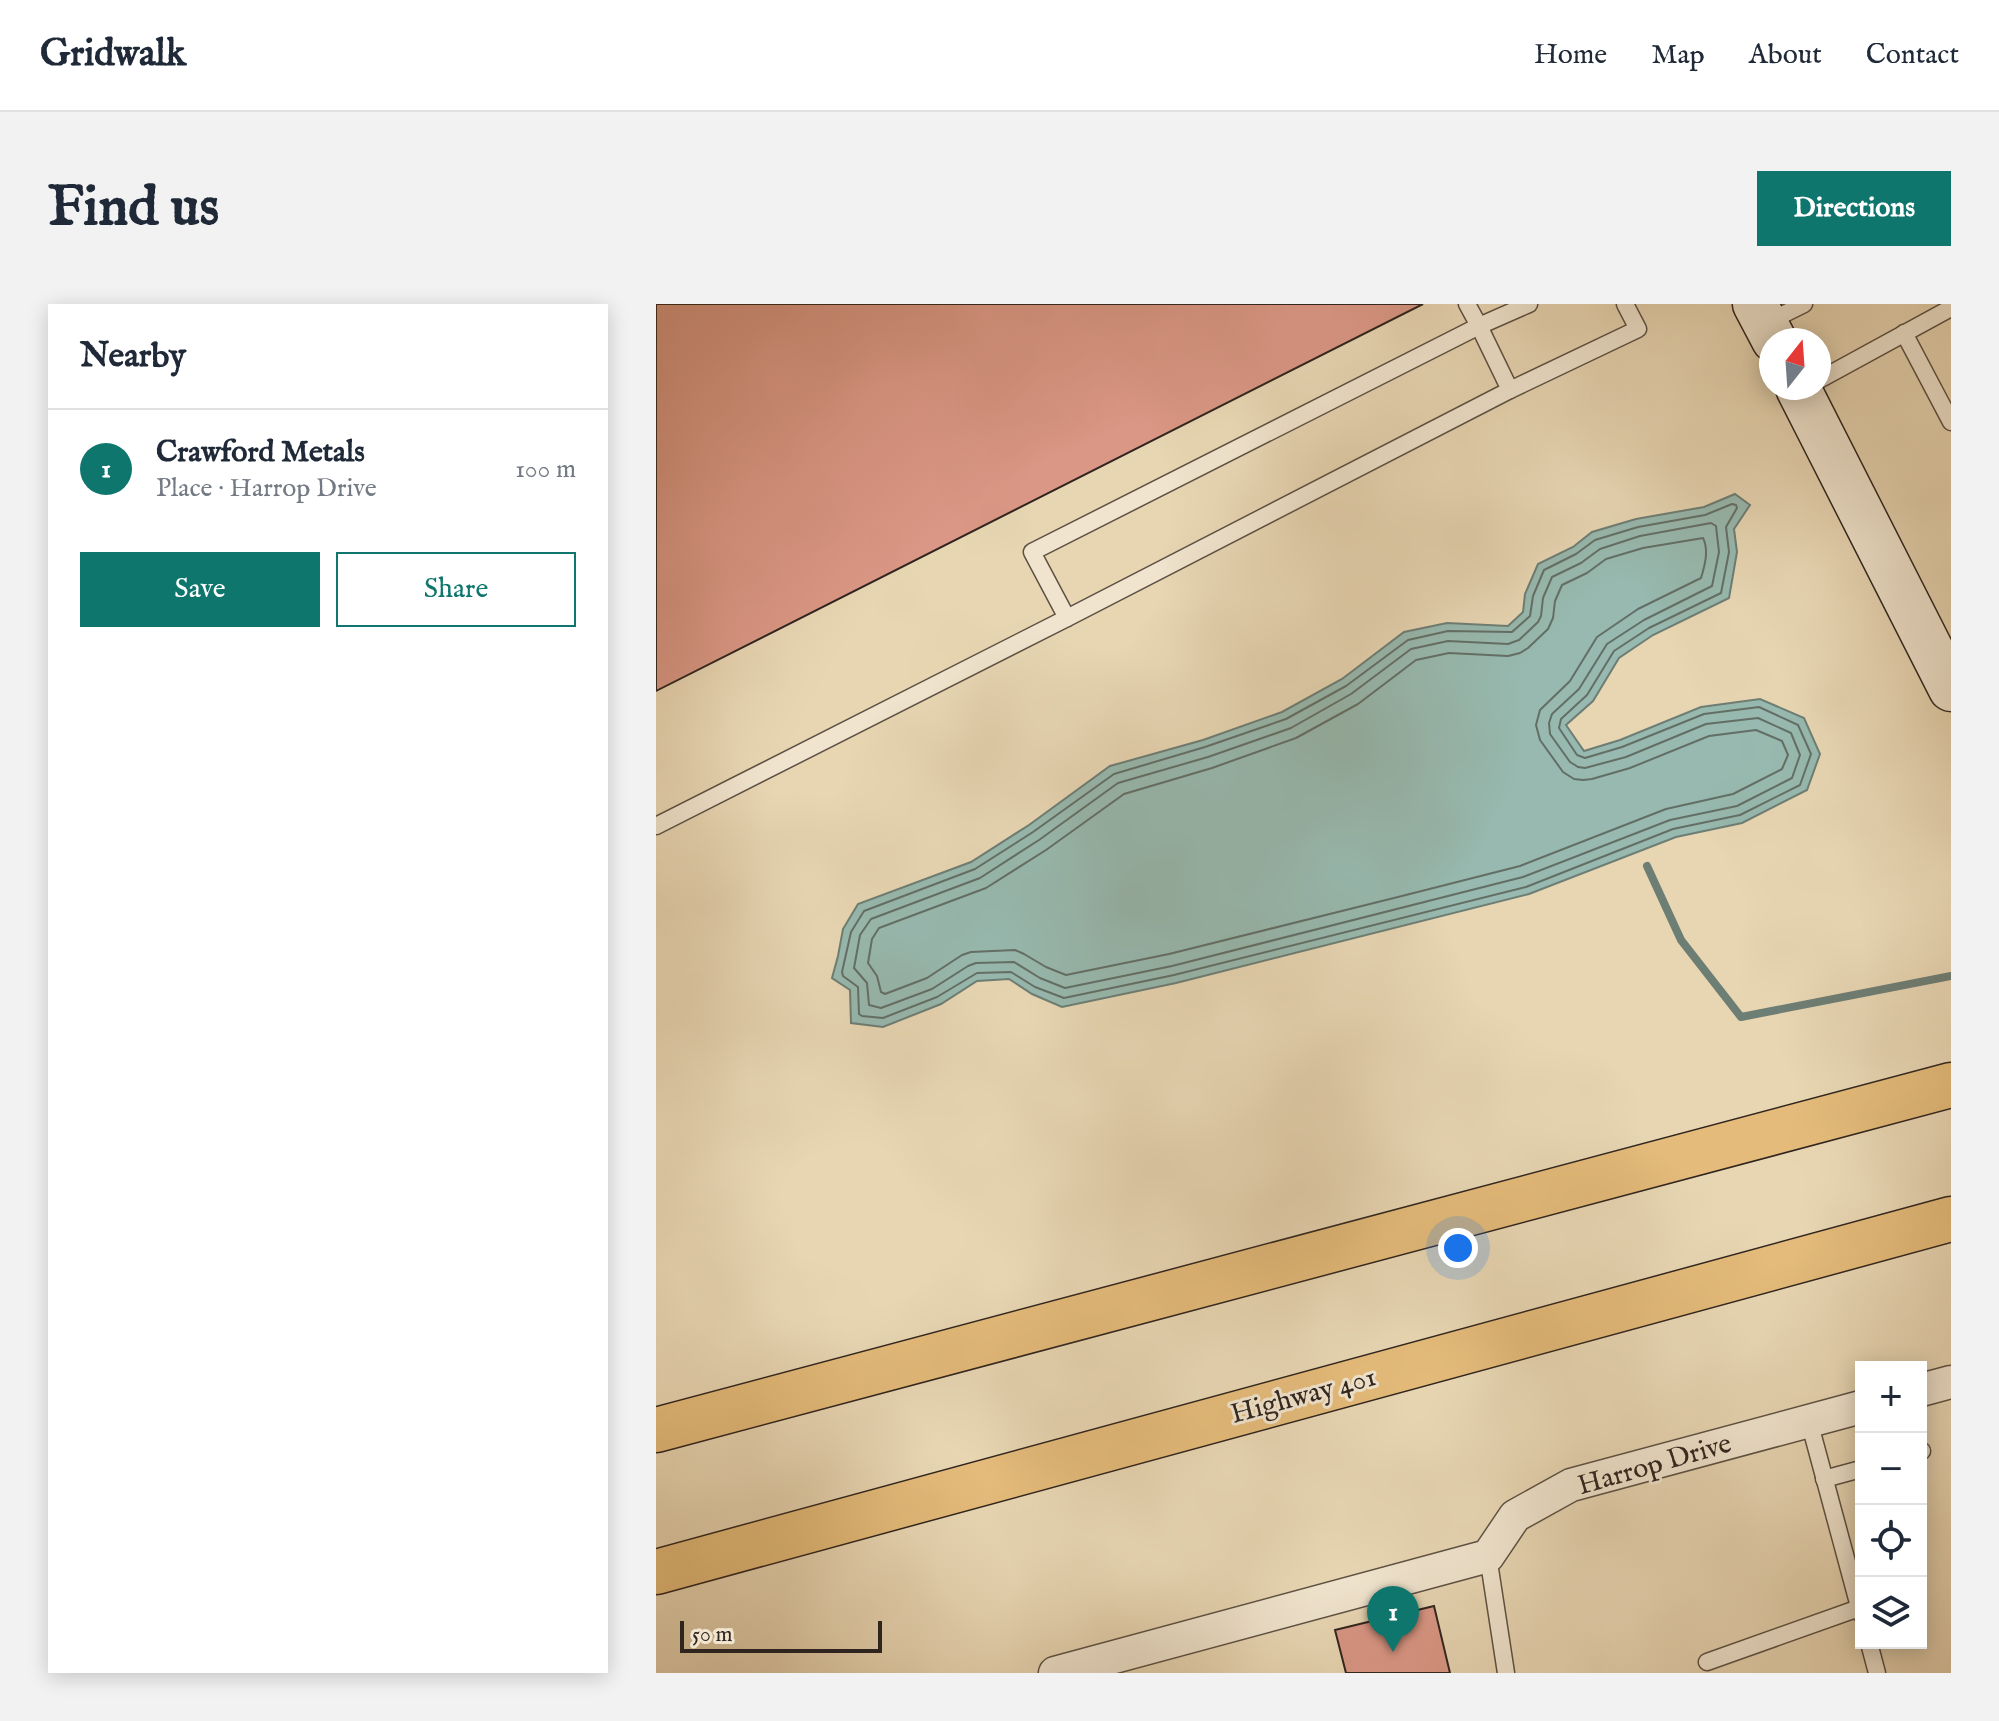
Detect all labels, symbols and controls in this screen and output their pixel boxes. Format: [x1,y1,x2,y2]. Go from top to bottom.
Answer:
text: Gridwalk [40,31,186,79]
text: Home [1534,38,1607,73]
text: Map [1651,38,1705,73]
text: About [1749,38,1822,73]
text: Contact [1866,38,1959,73]
button: Directions [1757,171,1951,246]
text: Find us [48,173,219,244]
north arrow [1759,328,1831,400]
text: Nearby [80,335,186,378]
text: Crawford Metals [156,434,365,472]
text: 1 [101,453,111,486]
text: 100 m [515,453,576,486]
text: Place · Harrop Drive [156,472,377,505]
button: Save [80,552,320,627]
button: Share [336,552,576,627]
your location [1438,1228,1478,1268]
street label: Highway 401 [1227,1360,1380,1433]
map controls [1855,1361,1927,1649]
button: + [1855,1361,1927,1433]
street label: Harrop Drive [1574,1427,1736,1504]
button: − [1855,1433,1927,1505]
button: locate [1855,1505,1927,1577]
button: layers [1855,1577,1927,1649]
pin: 1 [1367,1586,1419,1652]
scale bar [680,1617,882,1653]
text: 50 m [692,1621,733,1649]

